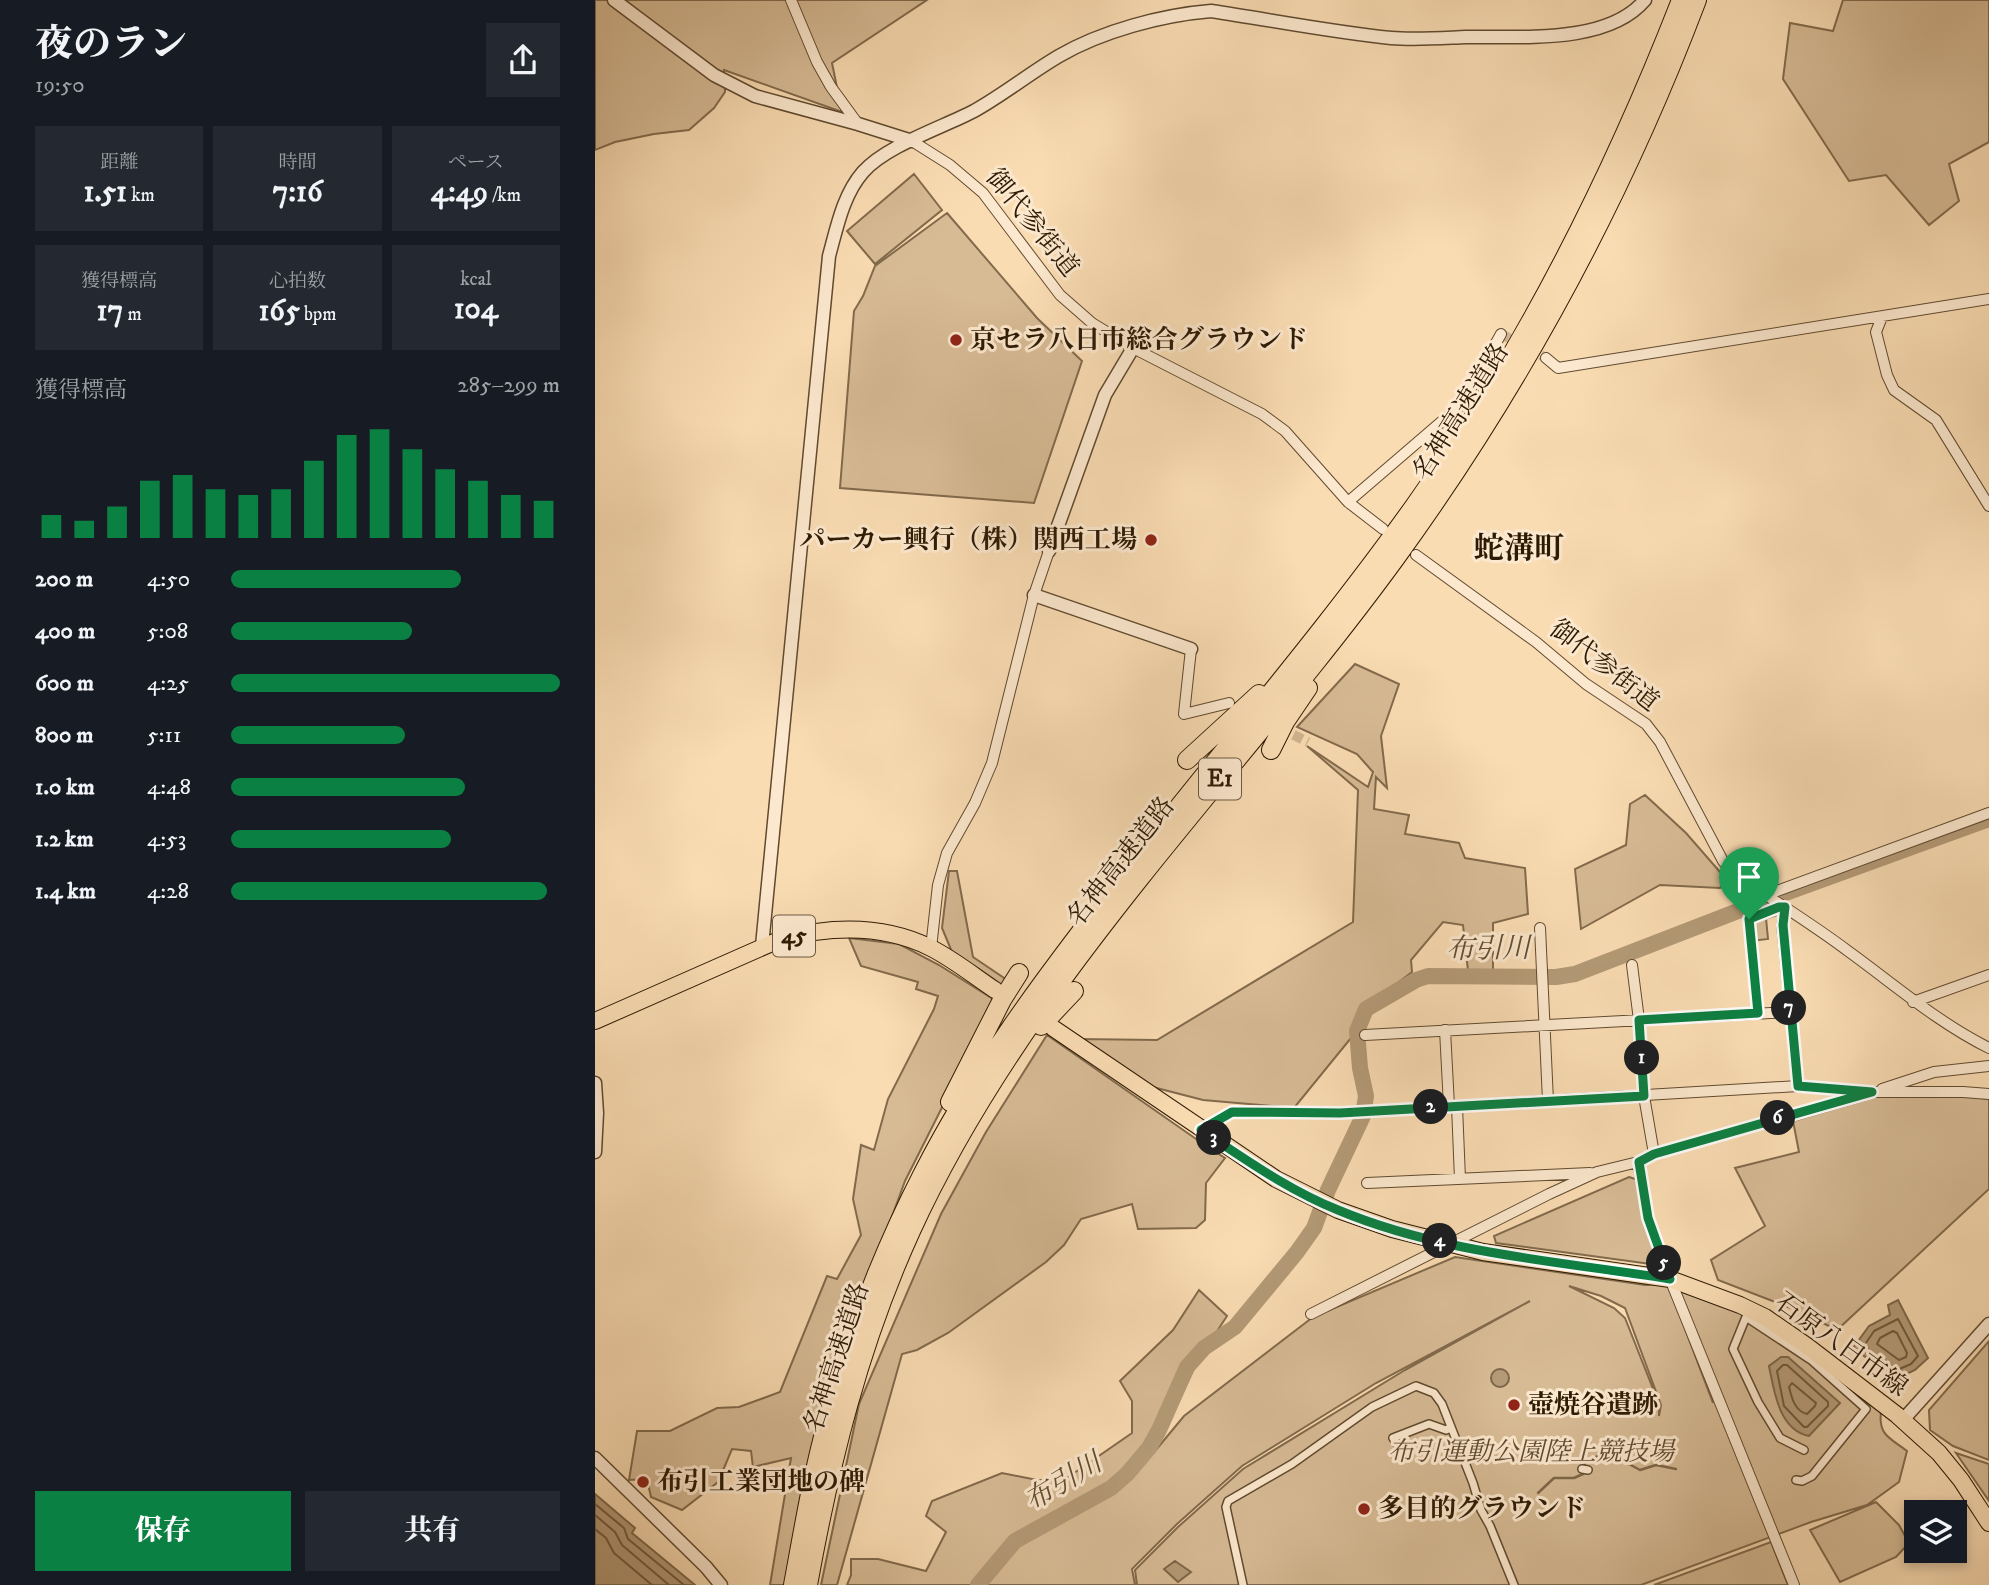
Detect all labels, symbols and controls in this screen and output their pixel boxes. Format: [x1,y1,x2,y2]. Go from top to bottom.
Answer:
text: 夜のラン [35,21,187,69]
button: share [486,23,560,97]
text: 19:50 [35,71,85,100]
text: 距離 [100,151,138,174]
text: 時間 [278,151,317,174]
text: ペース [448,151,504,174]
street label: 御代参街道 [978,162,1086,284]
text: 1.51 [83,174,127,211]
text: 7:16 [272,174,323,211]
text: 4:49 [431,174,488,211]
text: km [127,184,155,207]
text: /km [488,184,521,207]
text: kcal [460,268,491,291]
text: 獲得標高 [81,270,157,293]
text: 心拍数 [269,270,326,293]
text: 104 [454,291,498,328]
text: 17 [97,293,123,330]
text: 165 [258,293,300,330]
text: m [123,303,142,326]
text: bpm [300,303,337,326]
place label: 京セラ八日市総合グラウンド [970,324,1308,357]
marker: 京セラ八日市総合グラウンド [948,332,964,348]
street label: 名神高速道路 [1406,337,1516,487]
text: 285–299 m [457,371,560,400]
text: 獲得標高 [35,376,127,405]
place label: パーカー興行（株）関西工場 [800,524,1137,557]
district label: 蛇溝町 [1474,531,1564,568]
marker: パーカー興行（株）関西工場 [1143,532,1159,548]
text: 200 m [35,565,93,594]
text: 4:50 [147,565,190,594]
street label: 御代参街道 [1543,613,1665,719]
text: 400 m [35,617,95,646]
text: 5:08 [147,617,188,646]
text: 600 m [35,669,94,698]
text: 4:25 [147,669,189,698]
text: 800 m [35,721,93,750]
text: 5:11 [147,721,181,750]
road number: E1 [1199,758,1241,800]
text: 1.0 km [35,773,95,802]
text: 4:48 [147,773,191,802]
street label: 名神高速道路 [1060,790,1182,934]
text: 1.2 km [35,825,94,854]
text: 4:53 [147,825,186,854]
pin [1719,847,1779,919]
icon: arrive [1730,858,1768,896]
text: 1.4 km [35,877,96,906]
text: 4:28 [147,877,189,906]
road number: 45 [773,916,815,956]
water label: 布引川 [1446,931,1533,967]
pin: 7 [1771,990,1807,1026]
text: 7 [1783,996,1794,1019]
pin: 1 [1625,1040,1659,1076]
text: 1 [1638,1046,1645,1069]
pin: 2 [1413,1090,1449,1124]
text: 2 [1426,1095,1435,1118]
pin: 6 [1761,1100,1795,1136]
text: 6 [1773,1106,1782,1129]
pin: 3 [1197,1120,1231,1156]
text: 3 [1210,1126,1217,1149]
pin: 4 [1423,1224,1457,1258]
text: 4 [1434,1229,1445,1252]
pin: 5 [1647,1246,1681,1280]
text: 5 [1659,1251,1668,1274]
street label: 名神高速道路 [797,1279,877,1437]
street label: 石原八日市線 [1768,1286,1914,1404]
place label: 壺焼谷遺跡 [1528,1389,1658,1422]
marker: 壺焼谷遺跡 [1506,1397,1522,1413]
park label: 布引運動公園陸上競技場 [1388,1436,1676,1469]
water label: 布引川 [1018,1444,1111,1519]
place label: 布引工業団地の碑 [657,1466,865,1499]
marker: 布引工業団地の碑 [635,1474,651,1490]
button: 保存 [35,1491,291,1571]
button: 共有 [305,1491,560,1571]
place label: 多目的グラウンド [1378,1493,1586,1526]
map controls [1904,1500,1967,1563]
button: layers [1904,1500,1967,1563]
marker: 多目的グラウンド [1356,1501,1372,1517]

